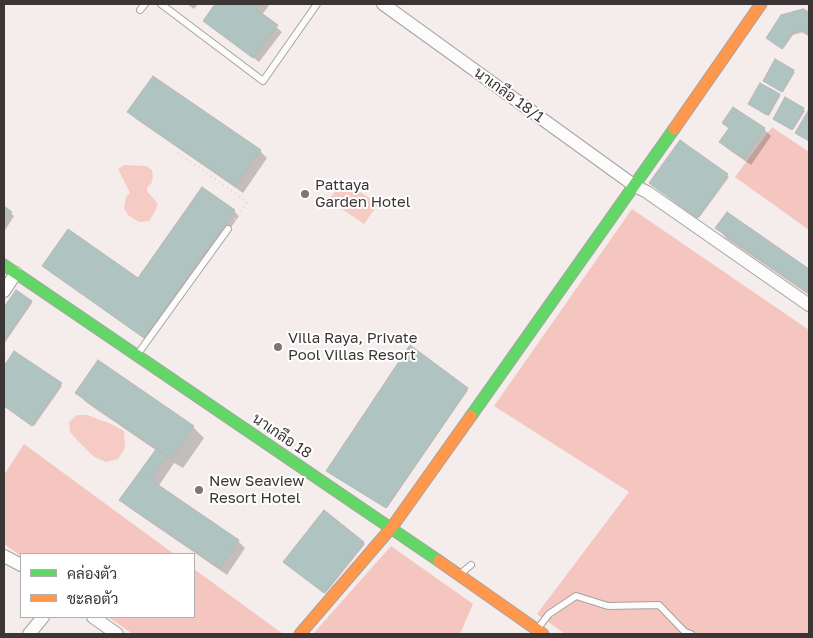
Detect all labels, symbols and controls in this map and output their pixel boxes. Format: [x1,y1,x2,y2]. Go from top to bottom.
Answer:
street label: นาเกลือ 18/1 [470,64,548,126]
place label: Pattaya Garden Hotel [315,176,411,211]
marker: Pattaya Garden Hotel [299,188,311,200]
place label: Villa Raya, Private Pool Villas Resort [288,329,417,364]
marker: Villa Raya, Private Pool Villas Resort [272,341,284,353]
street label: นาเกลือ 18 [249,410,315,462]
place label: New Seaview Resort Hotel [209,472,304,507]
marker: New Seaview Resort Hotel [193,484,205,496]
legend [20,553,195,618]
text: คล่องตัว [67,564,117,582]
text: ชะลอตัว [67,589,118,607]

